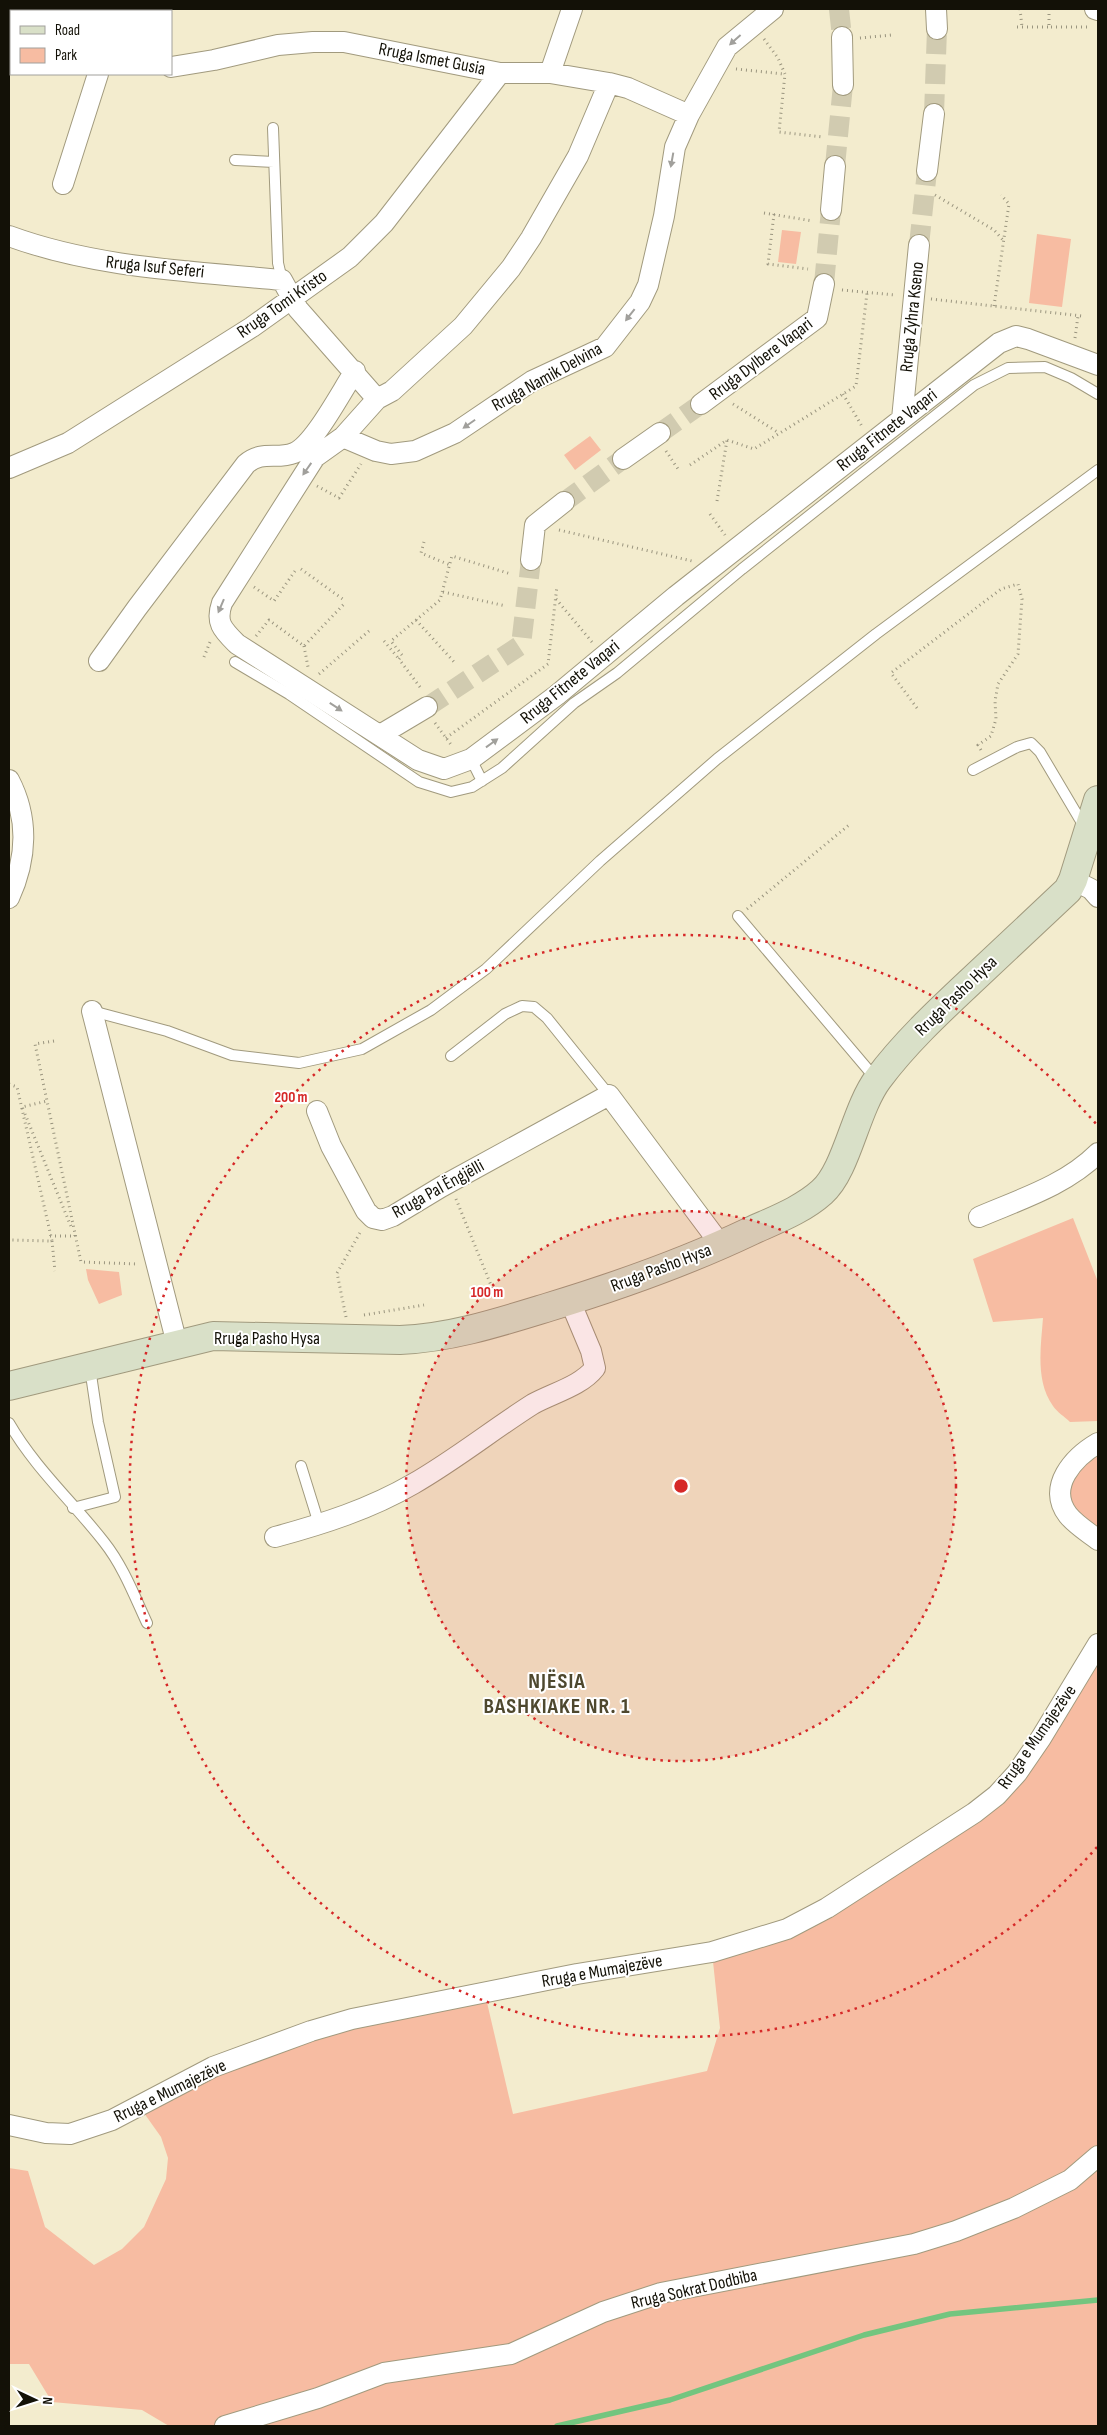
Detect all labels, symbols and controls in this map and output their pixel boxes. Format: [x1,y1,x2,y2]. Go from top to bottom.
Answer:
legend [10,10,172,75]
text: Road [55,21,80,40]
one-way arrow [730,34,742,46]
street label: Rruga Ismet Gusia [377,38,487,80]
text: Park [55,46,77,65]
one-way arrow [668,153,676,169]
street label: Rruga Isuf Seferi [105,251,205,283]
street label: Rruga Zyhra Kseno [896,261,928,373]
street label: Rruga Tomi Kristo [233,265,331,343]
one-way arrow [625,308,635,322]
street label: Rruga Dylbere Vaqari [705,313,817,405]
street label: Rruga Namik Delvina [488,338,606,416]
street label: Rruga Fitnete Vaqari [833,384,941,476]
one-way arrow [462,419,476,429]
one-way arrow [302,462,312,475]
one-way arrow [217,599,225,613]
street label: Rruga Fitnete Vaqari [516,636,624,728]
one-way arrow [330,702,343,712]
one-way arrow [485,738,498,749]
street label: Rruga Pasho Hysa [911,952,1001,1040]
text: 200 m [274,1088,308,1107]
street label: Rruga Pal Ëngjëlli [388,1155,488,1223]
street label: Rruga Pasho Hysa [608,1239,714,1297]
text: 100 m [471,1283,503,1302]
street label: Rruga Pasho Hysa [214,1328,320,1349]
centre of rings [672,1477,690,1495]
district label: NJËSIA BASHKIAKE NR. 1 [483,1668,631,1720]
street label: Rruga e Mumajezëve [993,1681,1081,1793]
street label: Rruga e Mumajezëve [540,1950,664,1992]
street label: Rruga e Mumajezëve [110,2055,230,2127]
street label: Rruga Sokrat Dodbiba [629,2264,759,2314]
north arrow [10,2375,60,2425]
text: N [39,2397,56,2405]

